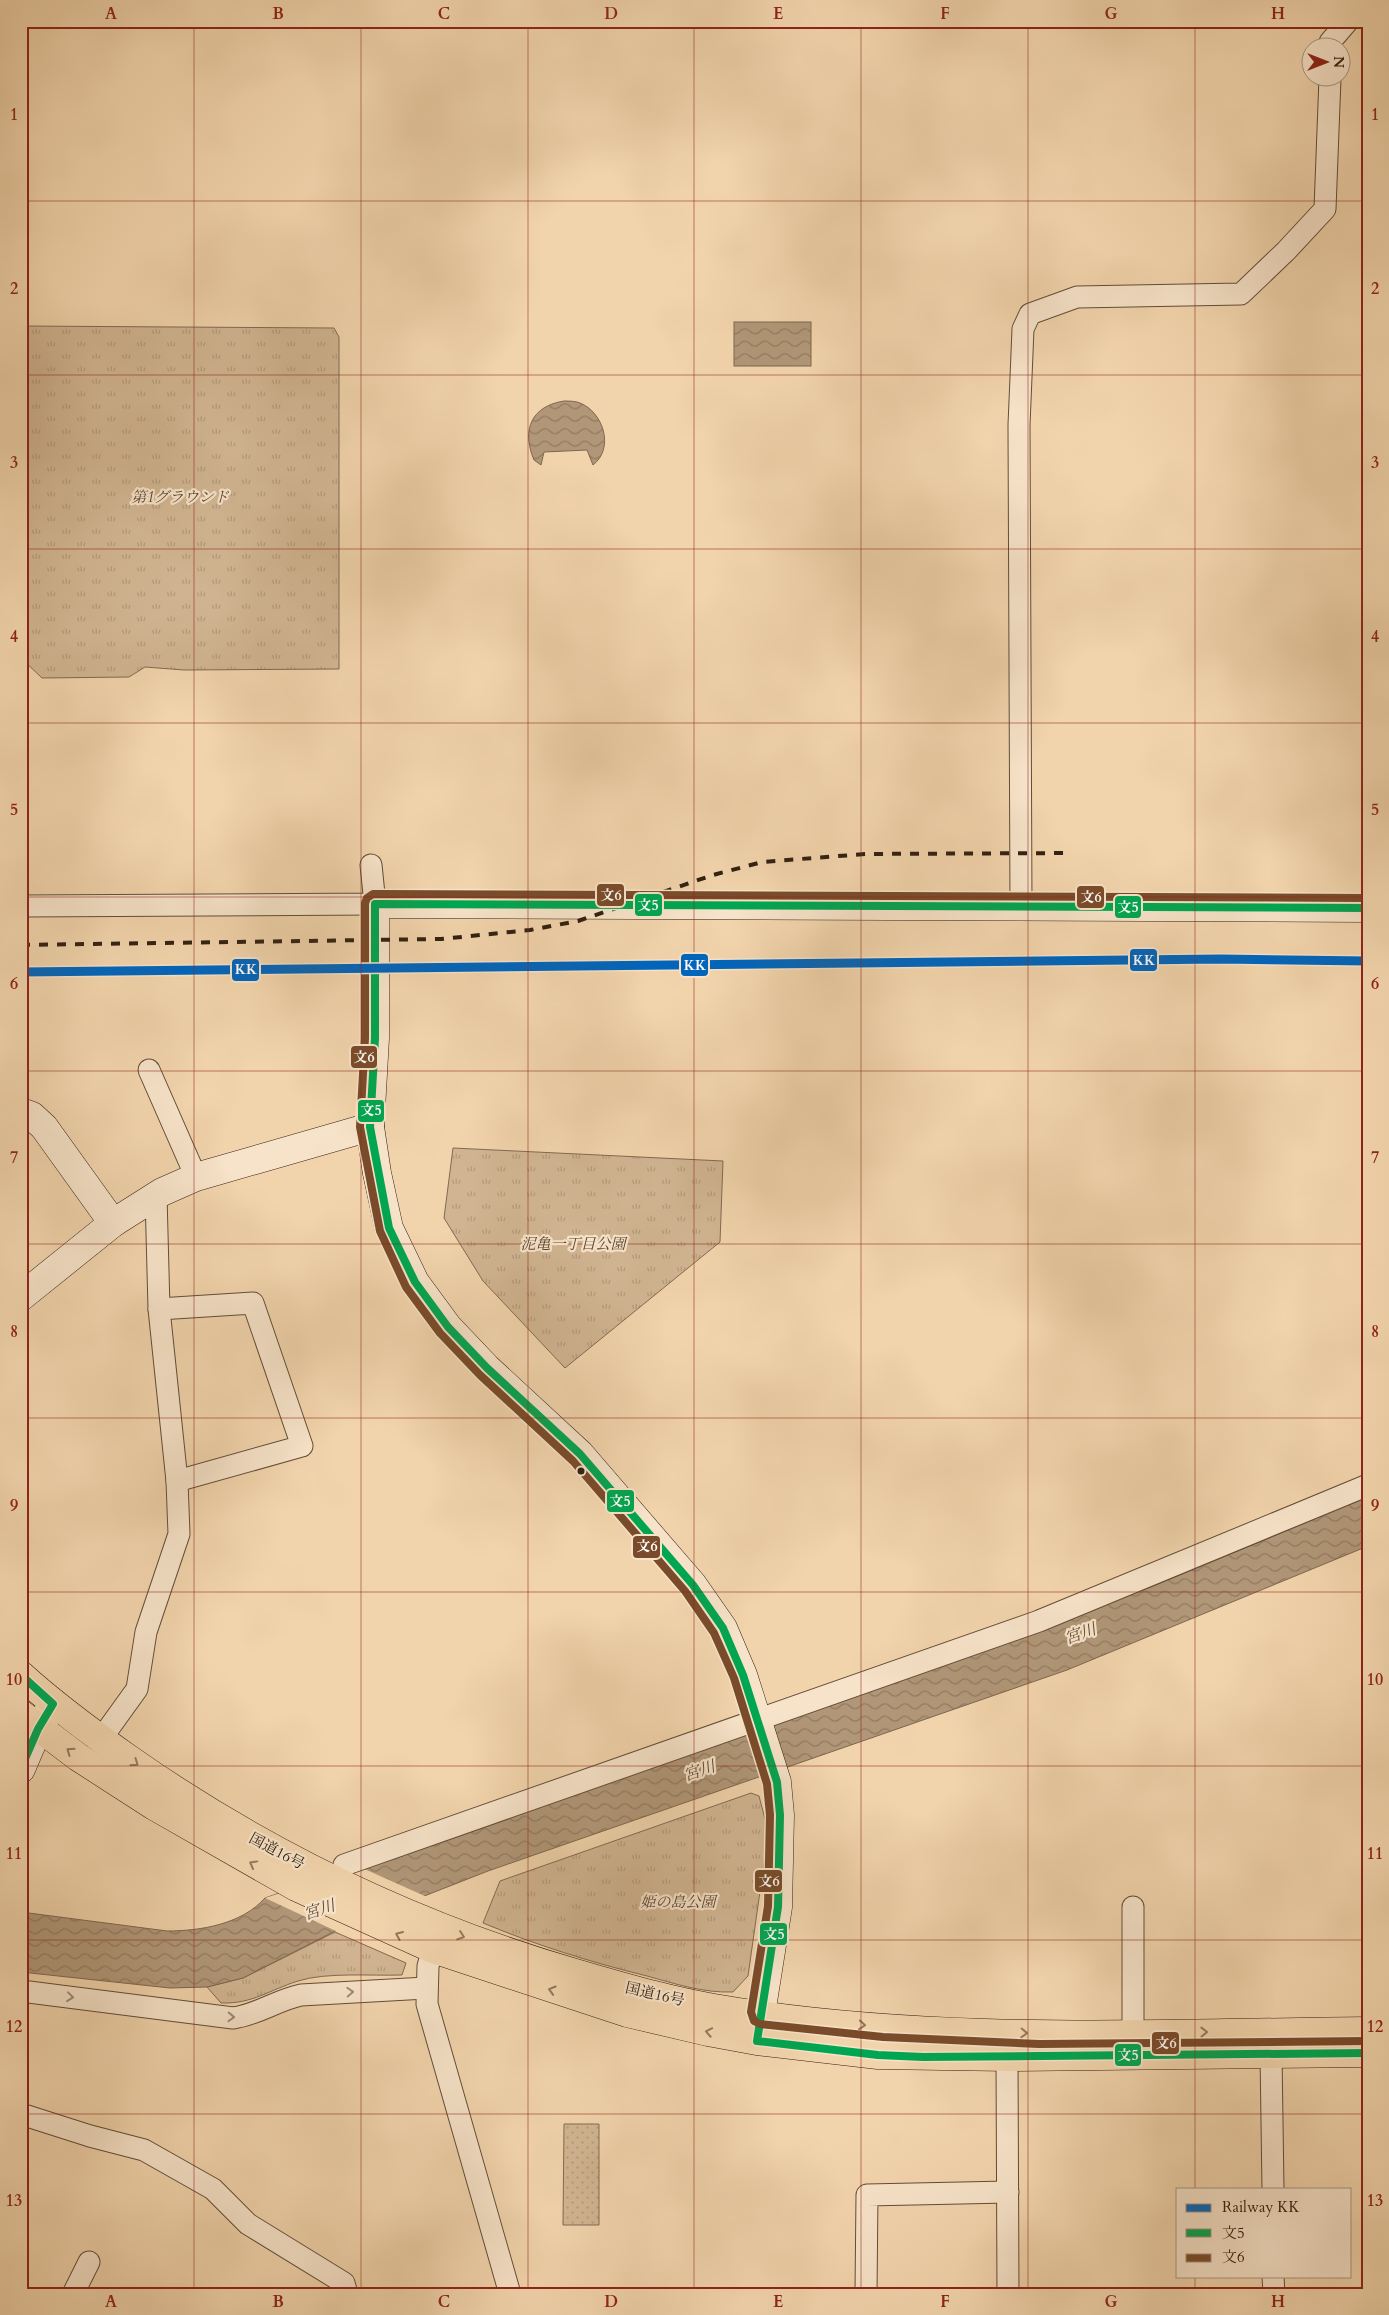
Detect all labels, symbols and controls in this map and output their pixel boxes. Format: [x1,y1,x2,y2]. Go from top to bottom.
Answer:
text: A [105,3,117,25]
text: B [272,3,284,25]
text: C [438,3,450,25]
text: D [604,3,618,25]
text: E [773,3,783,25]
text: F [940,3,950,25]
text: G [1104,3,1118,25]
text: H [1271,3,1285,25]
north arrow [1302,38,1352,88]
text: N [1329,56,1348,68]
text: 1 [10,104,18,126]
text: 1 [1371,104,1379,126]
text: 2 [10,278,18,300]
text: 2 [1371,278,1379,300]
text: 3 [10,452,18,474]
text: 3 [1371,452,1379,474]
park label: 第1グラウンド [131,487,230,507]
text: 4 [10,626,18,648]
text: 4 [1371,626,1379,648]
text: 5 [10,799,18,821]
text: 5 [1371,799,1379,821]
line badge: 文6 [596,883,625,907]
line badge: 文6 [1076,885,1105,909]
text: 文6 [600,886,622,905]
text: 文6 [1080,888,1102,907]
line badge: 文5 [634,893,663,917]
line badge: 文5 [1114,895,1142,919]
text: 文5 [637,896,659,915]
text: 文5 [1117,898,1139,917]
line badge: KK [1129,948,1158,972]
text: KK [1133,951,1156,970]
line badge: KK [680,953,709,977]
text: KK [684,956,707,975]
line badge: KK [231,958,260,982]
text: KK [235,960,258,979]
text: 6 [10,973,18,995]
text: 6 [1371,973,1379,995]
line badge: 文6 [350,1045,378,1069]
text: 文6 [353,1048,375,1067]
line badge: 文5 [357,1099,385,1123]
text: 文5 [360,1101,382,1120]
text: 7 [10,1147,18,1169]
text: 7 [1371,1147,1379,1169]
park label: 泥亀一丁目公園 [520,1234,628,1254]
text: 8 [10,1321,18,1343]
text: 8 [1371,1321,1379,1343]
unlabelled marker [576,1466,586,1476]
line badge: 文5 [606,1489,635,1513]
text: 文5 [609,1492,631,1511]
text: 9 [10,1495,18,1517]
text: 9 [1371,1495,1379,1517]
line badge: 文6 [632,1535,661,1559]
text: 文6 [636,1537,658,1556]
water label: 宮川 [1062,1617,1101,1650]
text: 10 [6,1669,22,1691]
text: 10 [1367,1669,1383,1691]
one-way arrow [66,1748,76,1757]
water label: 宮川 [681,1755,720,1787]
one-way arrow [129,1757,139,1766]
street label: 国道16号 [246,1828,308,1874]
text: 11 [6,1843,22,1865]
text: 11 [1367,1843,1383,1865]
one-way arrow [250,1860,259,1870]
line badge: 文6 [754,1869,783,1893]
text: 文6 [758,1872,780,1891]
park label: 姫の島公園 [640,1892,718,1912]
water label: 宮川 [301,1894,340,1925]
line badge: 文5 [759,1922,788,1946]
text: 文5 [763,1925,785,1944]
one-way arrow [395,1930,404,1941]
one-way arrow [457,1930,465,1940]
street label: 国道16号 [623,1977,687,2011]
one-way arrow [549,1985,557,1995]
one-way arrow [346,1987,354,1998]
one-way arrow [66,1991,74,2002]
one-way arrow [227,2011,235,2022]
text: 12 [6,2016,22,2038]
text: 12 [1367,2016,1383,2038]
one-way arrow [858,2019,866,2030]
one-way arrow [1201,2027,1209,2037]
one-way arrow [704,2028,713,2038]
one-way arrow [1021,2028,1029,2039]
line badge: 文6 [1151,2031,1180,2055]
text: 文6 [1155,2034,1177,2053]
line badge: 文5 [1114,2043,1142,2067]
text: 文5 [1117,2046,1139,2065]
legend [1176,2188,1352,2278]
text: 13 [6,2190,22,2212]
text: 13 [1367,2190,1383,2212]
text: Railway KK [1222,2197,1301,2217]
text: 文5 [1222,2223,1245,2243]
text: 文6 [1222,2247,1245,2267]
text: A [105,2291,117,2313]
text: B [272,2291,284,2313]
text: C [438,2291,450,2313]
text: D [604,2291,618,2313]
text: E [773,2291,783,2313]
text: F [940,2291,950,2313]
text: G [1104,2291,1118,2313]
text: H [1271,2291,1285,2313]

